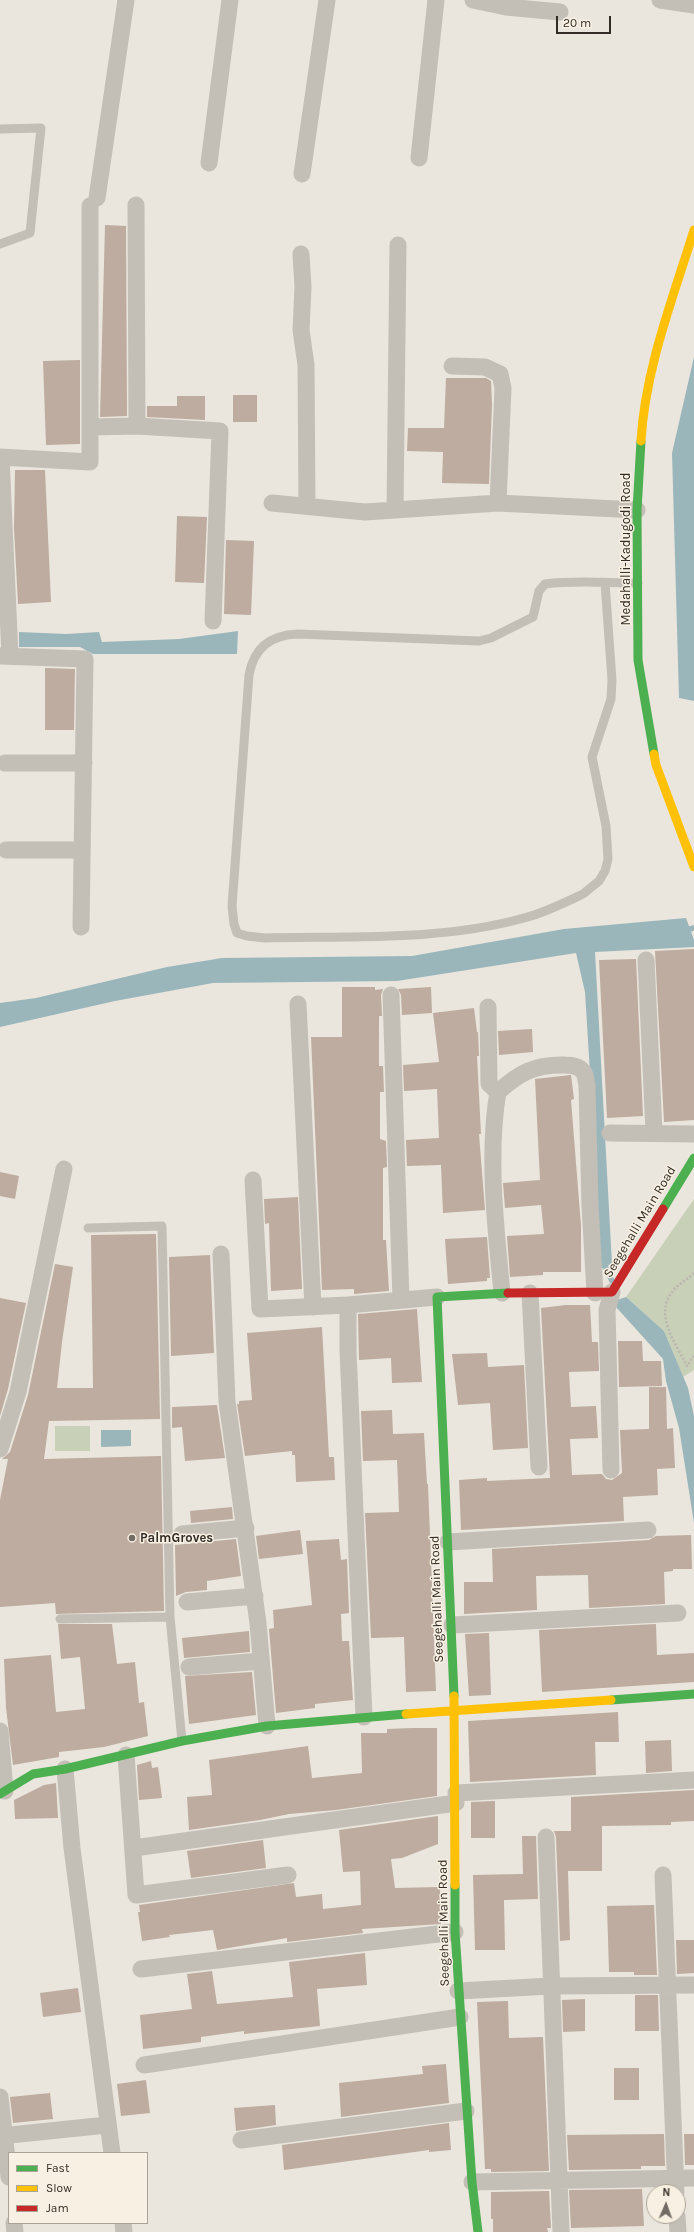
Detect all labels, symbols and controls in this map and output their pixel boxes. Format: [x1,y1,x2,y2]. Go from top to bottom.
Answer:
scale bar [558,8,613,34]
text: 20 m [563,16,591,30]
street label: Medahalli-Kadugodi Road [618,473,634,625]
street label: Seegehalli Main Road [601,1163,679,1281]
place label: PalmGroves [140,1530,213,1546]
marker: PalmGroves [127,1533,137,1543]
street label: Seegehalli Main Road [427,1535,447,1663]
street label: Seegehalli Main Road [435,1859,453,1987]
legend [8,2152,148,2224]
text: Fast [46,2161,69,2175]
text: Slow [46,2181,72,2195]
north arrow [646,2184,686,2224]
text: N [662,2186,671,2199]
text: Jam [46,2201,69,2215]

